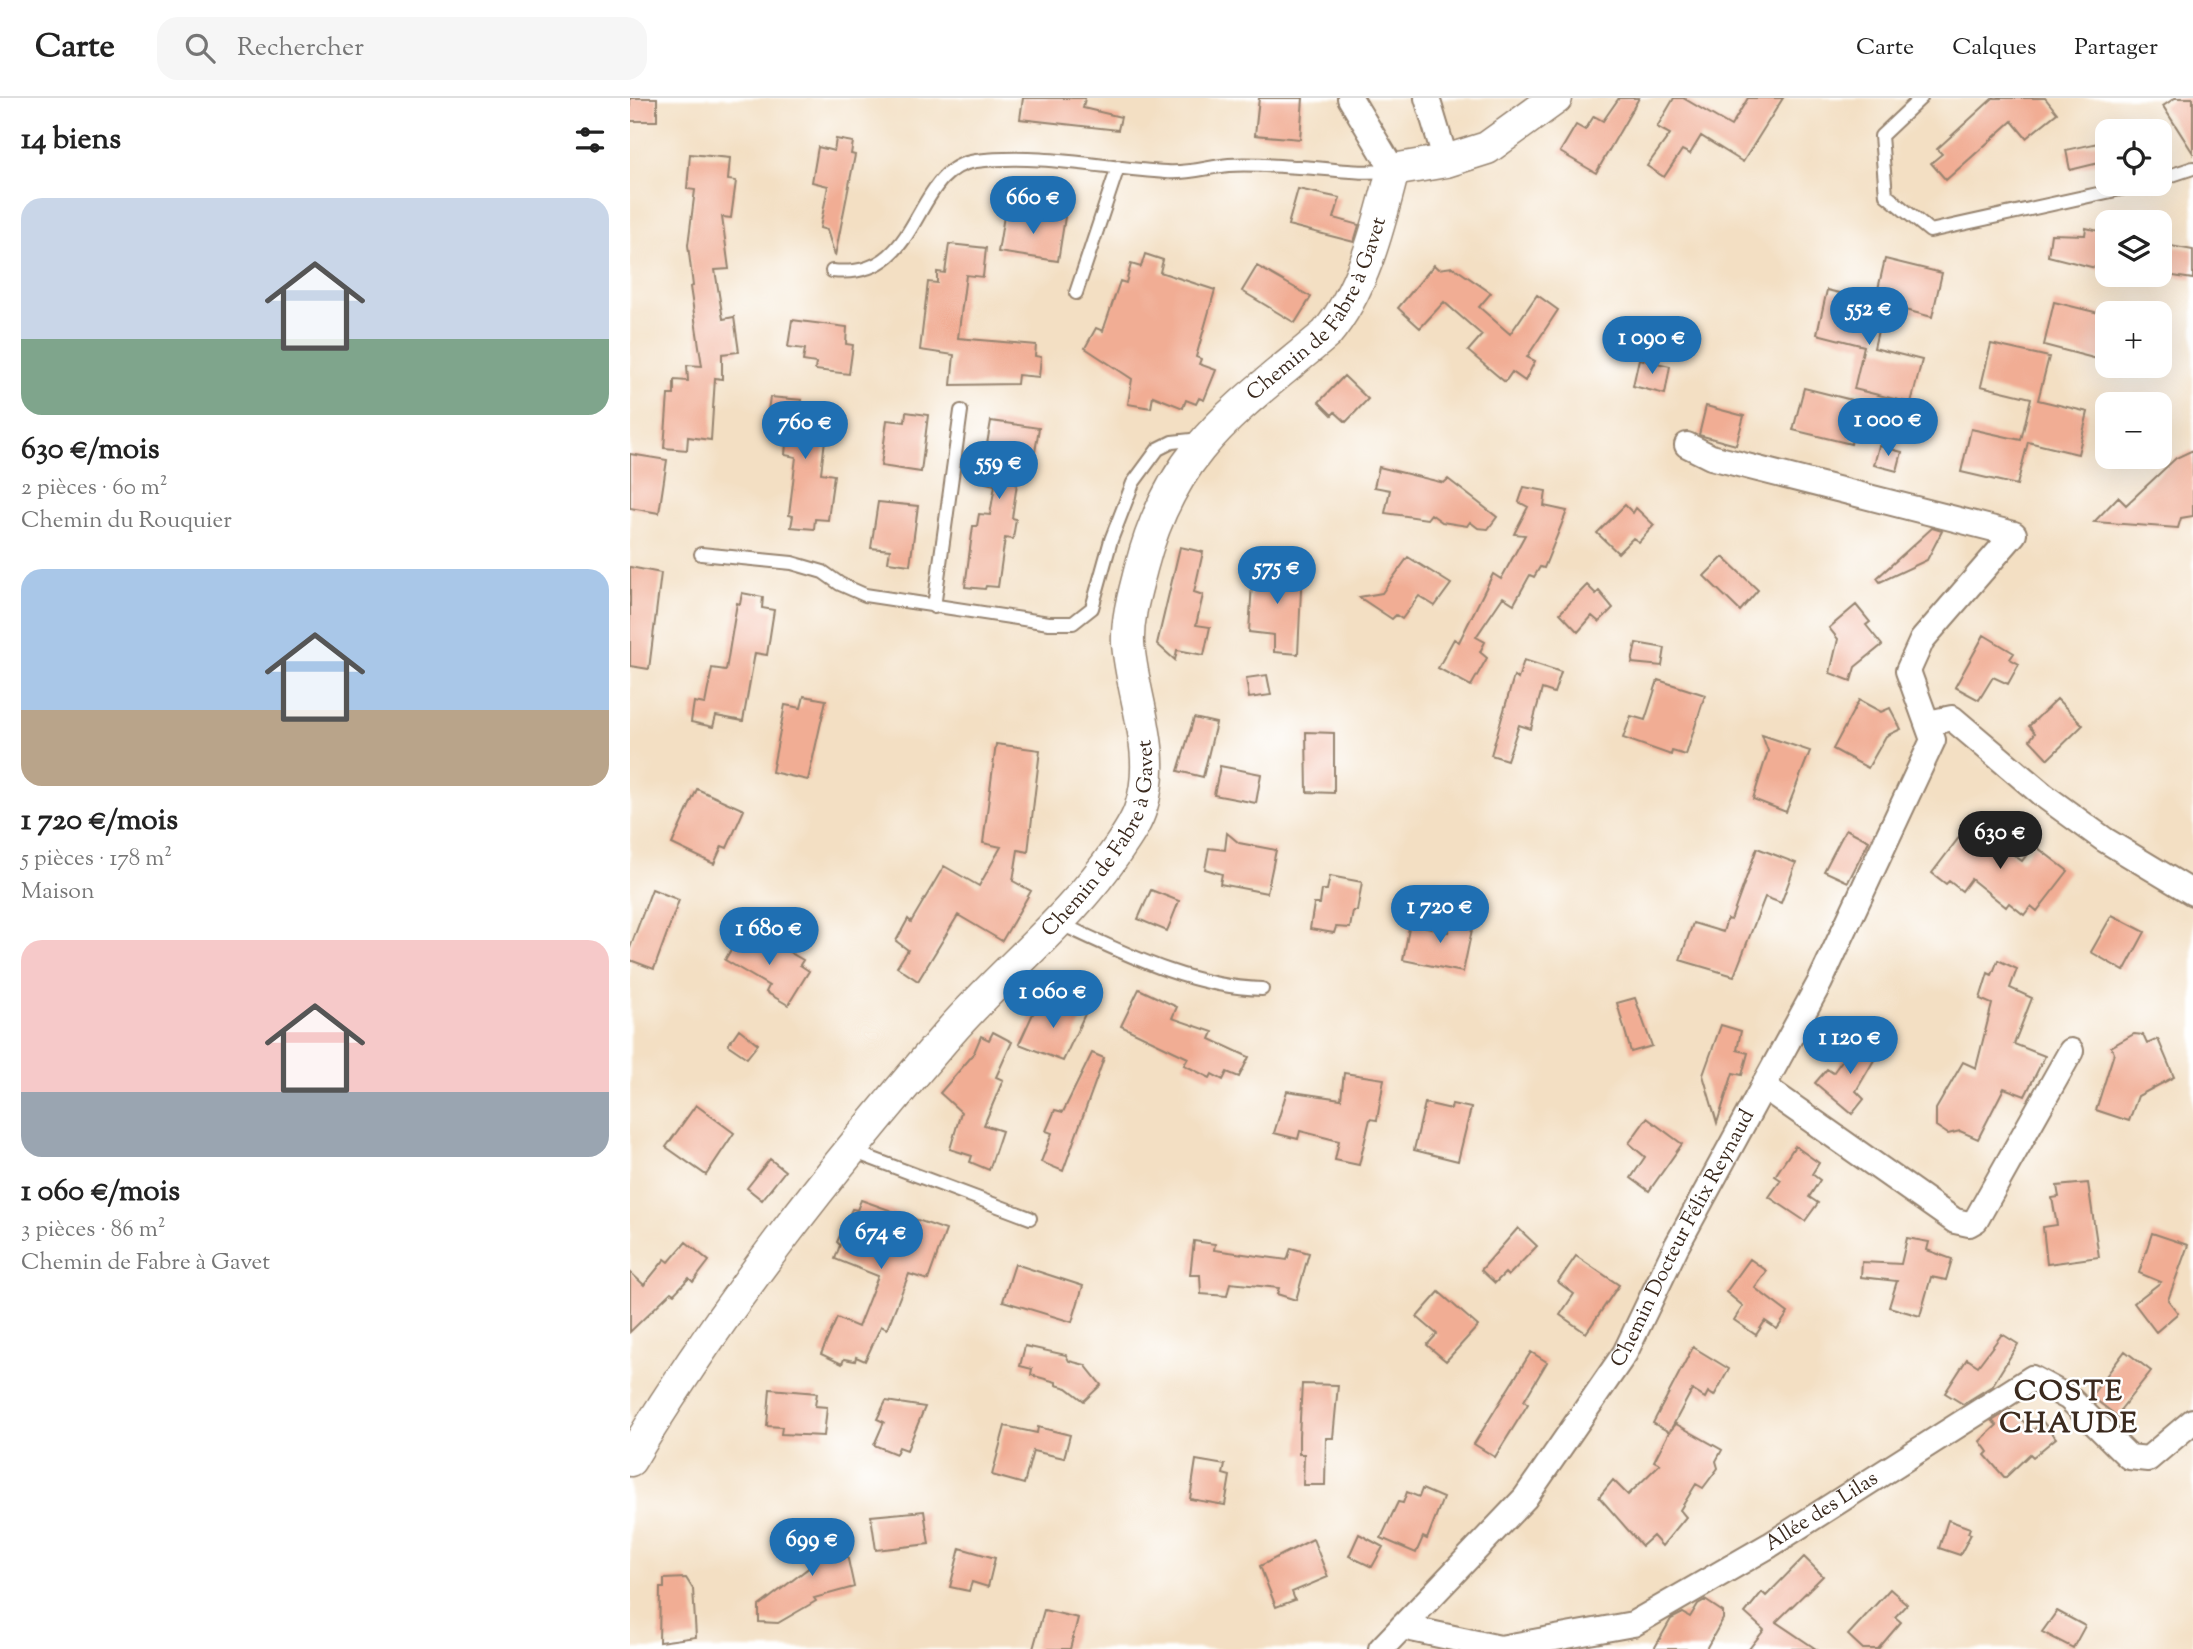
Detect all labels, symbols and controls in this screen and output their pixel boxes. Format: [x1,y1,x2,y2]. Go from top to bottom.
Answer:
search box [157,17,647,80]
text: Carte [35,24,115,72]
icon: search [181,29,219,67]
text: Rechercher [237,30,364,67]
text: Carte [1856,31,1914,65]
text: Calques [1952,31,2036,65]
text: Partager [2074,31,2158,65]
text: 14 biens [21,119,121,162]
map controls [2095,119,2172,469]
button: locate [2095,119,2172,196]
icon: filters [571,121,609,159]
pin: 660 € [984,176,1082,236]
text: 660 € [1006,182,1060,215]
button: layers [2095,210,2172,287]
street label: Chemin de Fabre à Gavet [1240,214,1395,408]
icon: home [252,243,378,369]
pin: 552 € [1820,288,1918,347]
text: 552 € [1846,293,1892,326]
button: + [2095,301,2172,378]
pin: 1 090 € [1587,316,1717,376]
text: 1 090 € [1618,322,1686,355]
button: − [2095,392,2172,469]
pin: 1 000 € [1823,398,1953,458]
pin: 760 € [756,402,854,461]
text: 1 000 € [1854,404,1922,437]
text: 760 € [778,407,832,440]
text: 630 €/mois [21,429,159,472]
pin: 559 € [950,442,1048,501]
text: 559 € [976,447,1022,480]
text: 2 pièces · 60 m² [21,472,168,505]
text: Chemin du Rouquier [21,505,232,538]
pin: 575 € [1228,546,1326,606]
text: 575 € [1254,552,1300,585]
icon: home [252,614,378,740]
street label: Chemin de Fabre à Gavet [1035,738,1162,945]
text: 1 720 €/mois [21,800,178,843]
pin: 630 € [1951,812,2049,871]
text: 630 € [1974,817,2026,850]
text: 5 pièces · 178 m² [21,843,172,876]
text: Maison [21,876,95,909]
pin: 1 720 € [1375,886,1505,945]
text: 1 720 € [1407,891,1473,924]
pin: 1 680 € [704,908,834,967]
text: 1 680 € [736,913,802,946]
pin: 1 060 € [988,970,1118,1030]
text: 1 060 € [1019,976,1087,1009]
icon: home [252,985,378,1111]
pin: 1 120 € [1785,1016,1915,1076]
text: 1 120 € [1819,1022,1881,1055]
street label: Chemin Docteur Félix Reynaud [1604,1104,1763,1374]
text: 1 060 €/mois [21,1171,180,1214]
pin: 674 € [832,1212,930,1271]
text: 3 pièces · 86 m² [21,1214,165,1247]
text: 674 € [855,1217,907,1250]
text: Chemin de Fabre à Gavet [21,1247,270,1280]
district label: COSTE CHAUDE [1999,1373,2139,1445]
street label: Allée des Lilas [1759,1465,1884,1559]
pin: 699 € [763,1518,861,1578]
text: 699 € [786,1524,838,1557]

